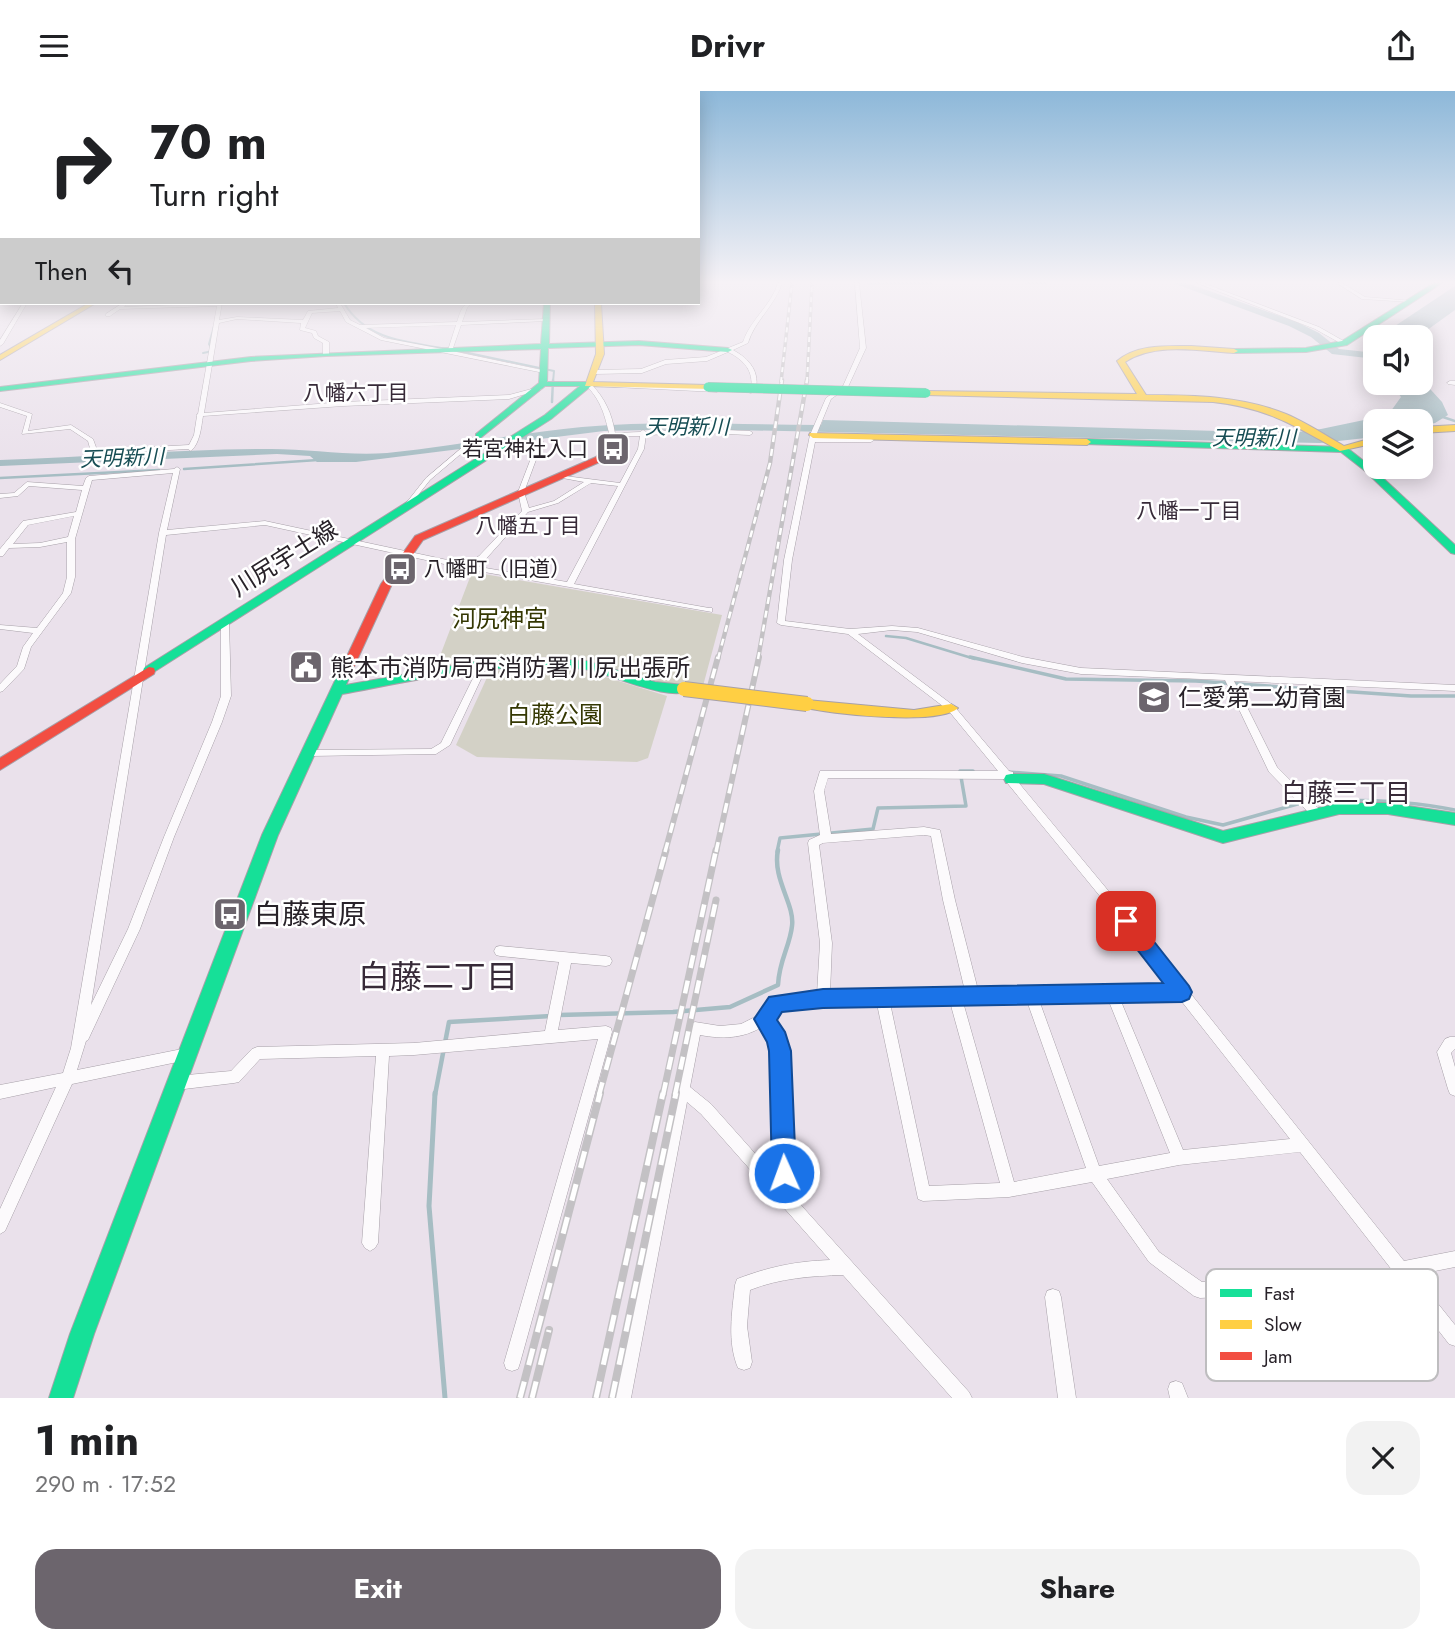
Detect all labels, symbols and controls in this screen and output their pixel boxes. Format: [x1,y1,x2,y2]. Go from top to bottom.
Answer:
text: Drivr [690,23,765,69]
icon: menu [35,27,73,65]
icon: share [1382,27,1420,65]
text: 70 m [150,107,267,177]
icon: right [35,119,126,210]
text: Turn right [150,172,279,218]
text: Then [35,252,88,290]
icon: left [102,252,140,290]
map controls [1363,325,1433,479]
button: sound [1363,325,1433,395]
district label: 八幡六丁目 [304,378,409,408]
button: layers [1363,409,1433,479]
water label: 天明新川 [645,412,731,442]
water label: 天明新川 [1212,423,1298,453]
bus stop icon: 若宮神社入口 [594,430,632,468]
place label: 若宮神社入口 [462,434,588,464]
water label: 天明新川 [80,441,166,474]
district label: 八幡一丁目 [1137,496,1242,526]
street label: 川尻宇土線 [224,511,344,605]
district label: 八幡五丁目 [476,511,581,541]
bus stop icon: 八幡町（旧道） [381,550,419,588]
place label: 八幡町（旧道） [424,554,571,584]
park label: 河尻神宮 [452,601,548,636]
public building icon: 熊本市消防局西消防署川尻出張所 [287,648,325,686]
place label: 熊本市消防局西消防署川尻出張所 [330,650,690,685]
school or university icon: 仁愛第二幼育園 [1135,678,1173,716]
place label: 仁愛第二幼育園 [1178,680,1346,715]
park label: 白藤公園 [507,697,603,732]
district label: 白藤三丁目 [1281,774,1411,812]
pin [1096,891,1156,951]
place label: 白藤東原 [254,894,366,935]
bus stop icon: 白藤東原 [211,895,249,933]
icon: arrive [1107,902,1145,940]
district label: 白藤二丁目 [358,954,518,1000]
position arrow [747,1136,821,1210]
legend [1206,1269,1438,1381]
text: Fast [1264,1280,1295,1307]
text: Slow [1264,1311,1302,1338]
text: Jam [1261,1343,1293,1370]
text: 1 min [35,1410,139,1471]
button: close [1346,1421,1420,1495]
text: 290 m · 17:52 [35,1467,176,1501]
button: Exit [35,1549,721,1629]
button: Share [735,1549,1420,1629]

